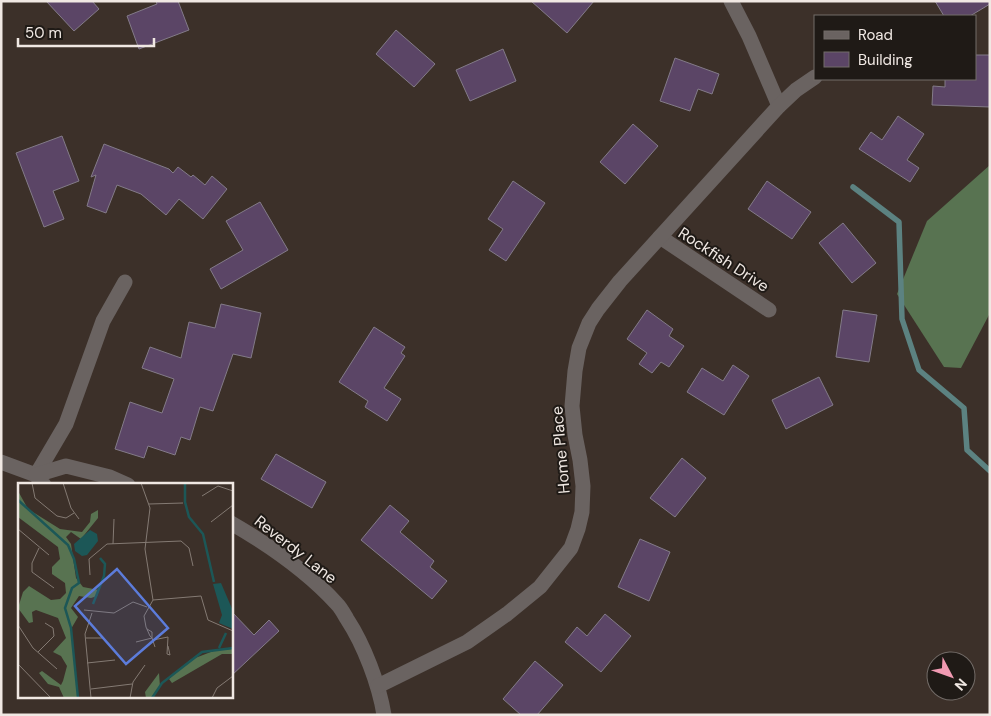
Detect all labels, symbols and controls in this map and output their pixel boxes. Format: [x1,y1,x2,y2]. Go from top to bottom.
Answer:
scale bar [18,15,154,47]
legend [814,15,976,80]
text: 50 m [25,23,62,43]
text: Road [858,25,893,45]
text: Building [858,50,913,70]
street label: Rockfish Drive [674,222,773,297]
street label: Home Place [546,405,575,495]
inset map [18,483,232,698]
street label: Reverdy Lane [250,511,341,588]
north arrow [926,651,976,701]
text: N [951,675,971,694]

